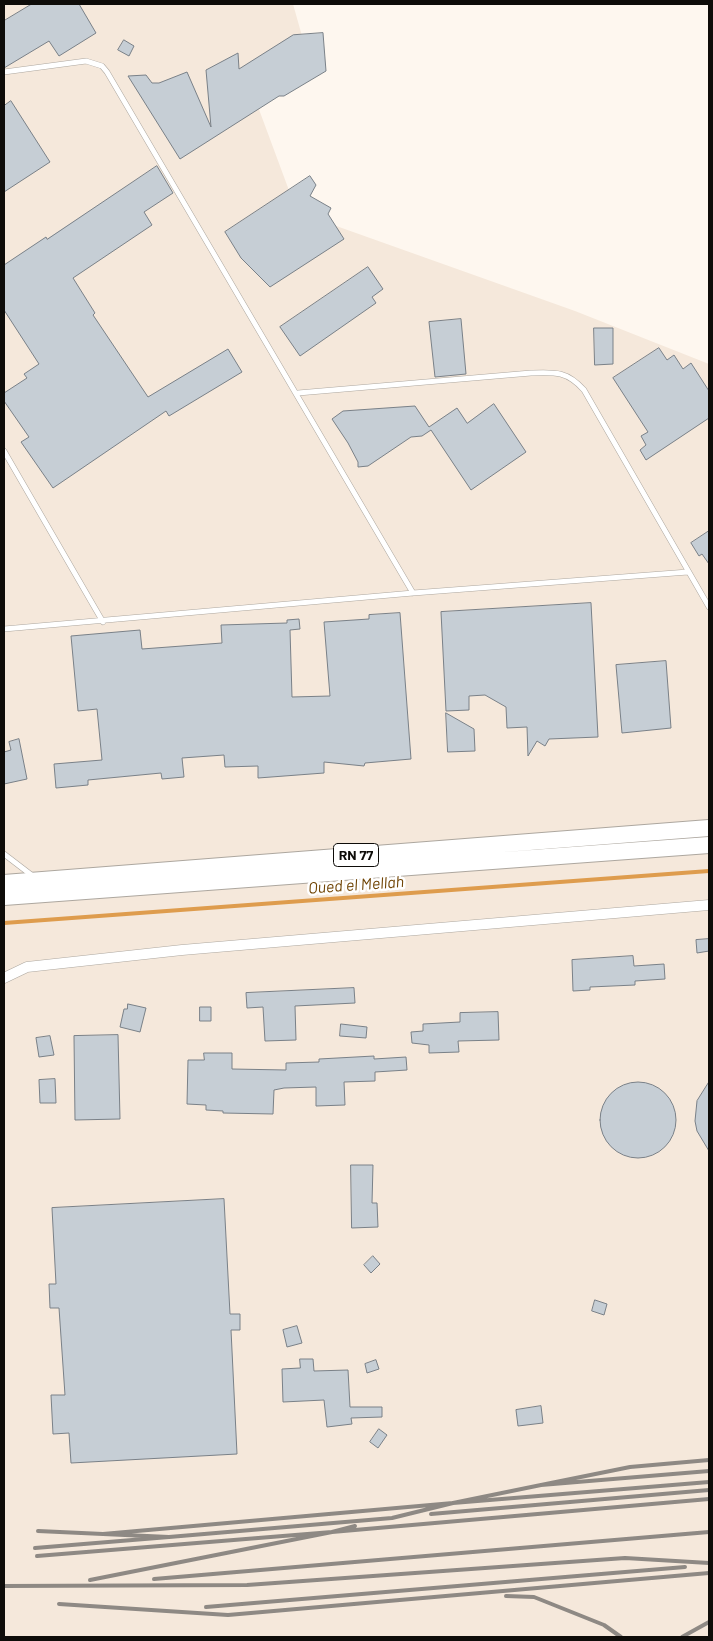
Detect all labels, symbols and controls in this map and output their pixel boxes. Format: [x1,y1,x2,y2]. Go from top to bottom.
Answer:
road number: RN 77 [334,844,378,866]
water label: Oued el Mellah [307,872,405,898]

